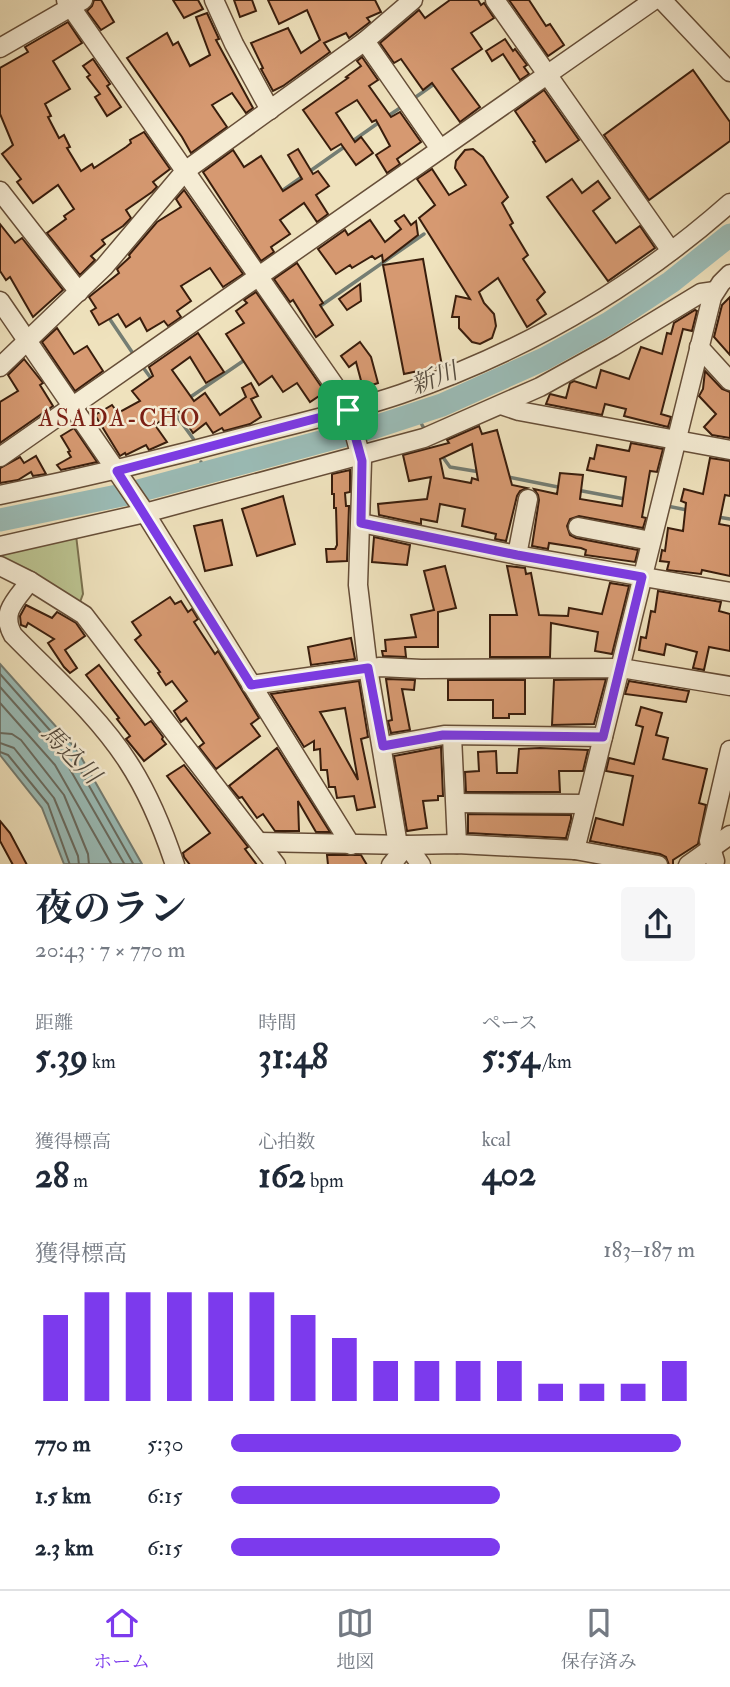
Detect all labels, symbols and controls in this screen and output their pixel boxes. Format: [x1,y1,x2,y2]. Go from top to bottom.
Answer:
water label: 新川 [406,354,465,402]
pin [318,380,378,440]
icon: arrive [329,391,367,429]
district label: ASADA-CHO [37,403,202,434]
water label: 馬込川 [34,718,109,793]
text: 夜のラン [35,885,187,933]
button: share [621,887,695,961]
text: 20:43 · 7 × 770 m [35,935,185,964]
text: 距離 [35,1011,73,1035]
text: 時間 [258,1011,296,1035]
text: ペース [482,1011,538,1035]
text: 5.39 [35,1035,88,1079]
text: 31:48 [258,1035,328,1079]
text: 5:54 [482,1035,539,1079]
text: km [88,1050,116,1074]
text: /km [539,1050,572,1074]
text: kcal [482,1128,511,1152]
text: 獲得標高 [35,1130,111,1154]
text: 心拍数 [258,1130,315,1154]
text: 402 [482,1152,536,1196]
text: 28 [35,1154,69,1198]
text: 162 [258,1154,306,1198]
text: m [69,1169,88,1193]
text: bpm [306,1169,344,1193]
text: 183–187 m [603,1235,695,1264]
text: 獲得標高 [35,1239,127,1268]
text: 770 m [35,1429,91,1458]
text: 5:30 [147,1429,183,1458]
text: 1.5 km [35,1481,91,1510]
text: 6:15 [147,1481,183,1510]
text: 2.3 km [35,1533,94,1562]
text: 6:15 [147,1533,183,1562]
tab: ホーム [93,1604,150,1674]
tab: 地図 [336,1604,375,1674]
tab: 保存済み [561,1604,637,1674]

